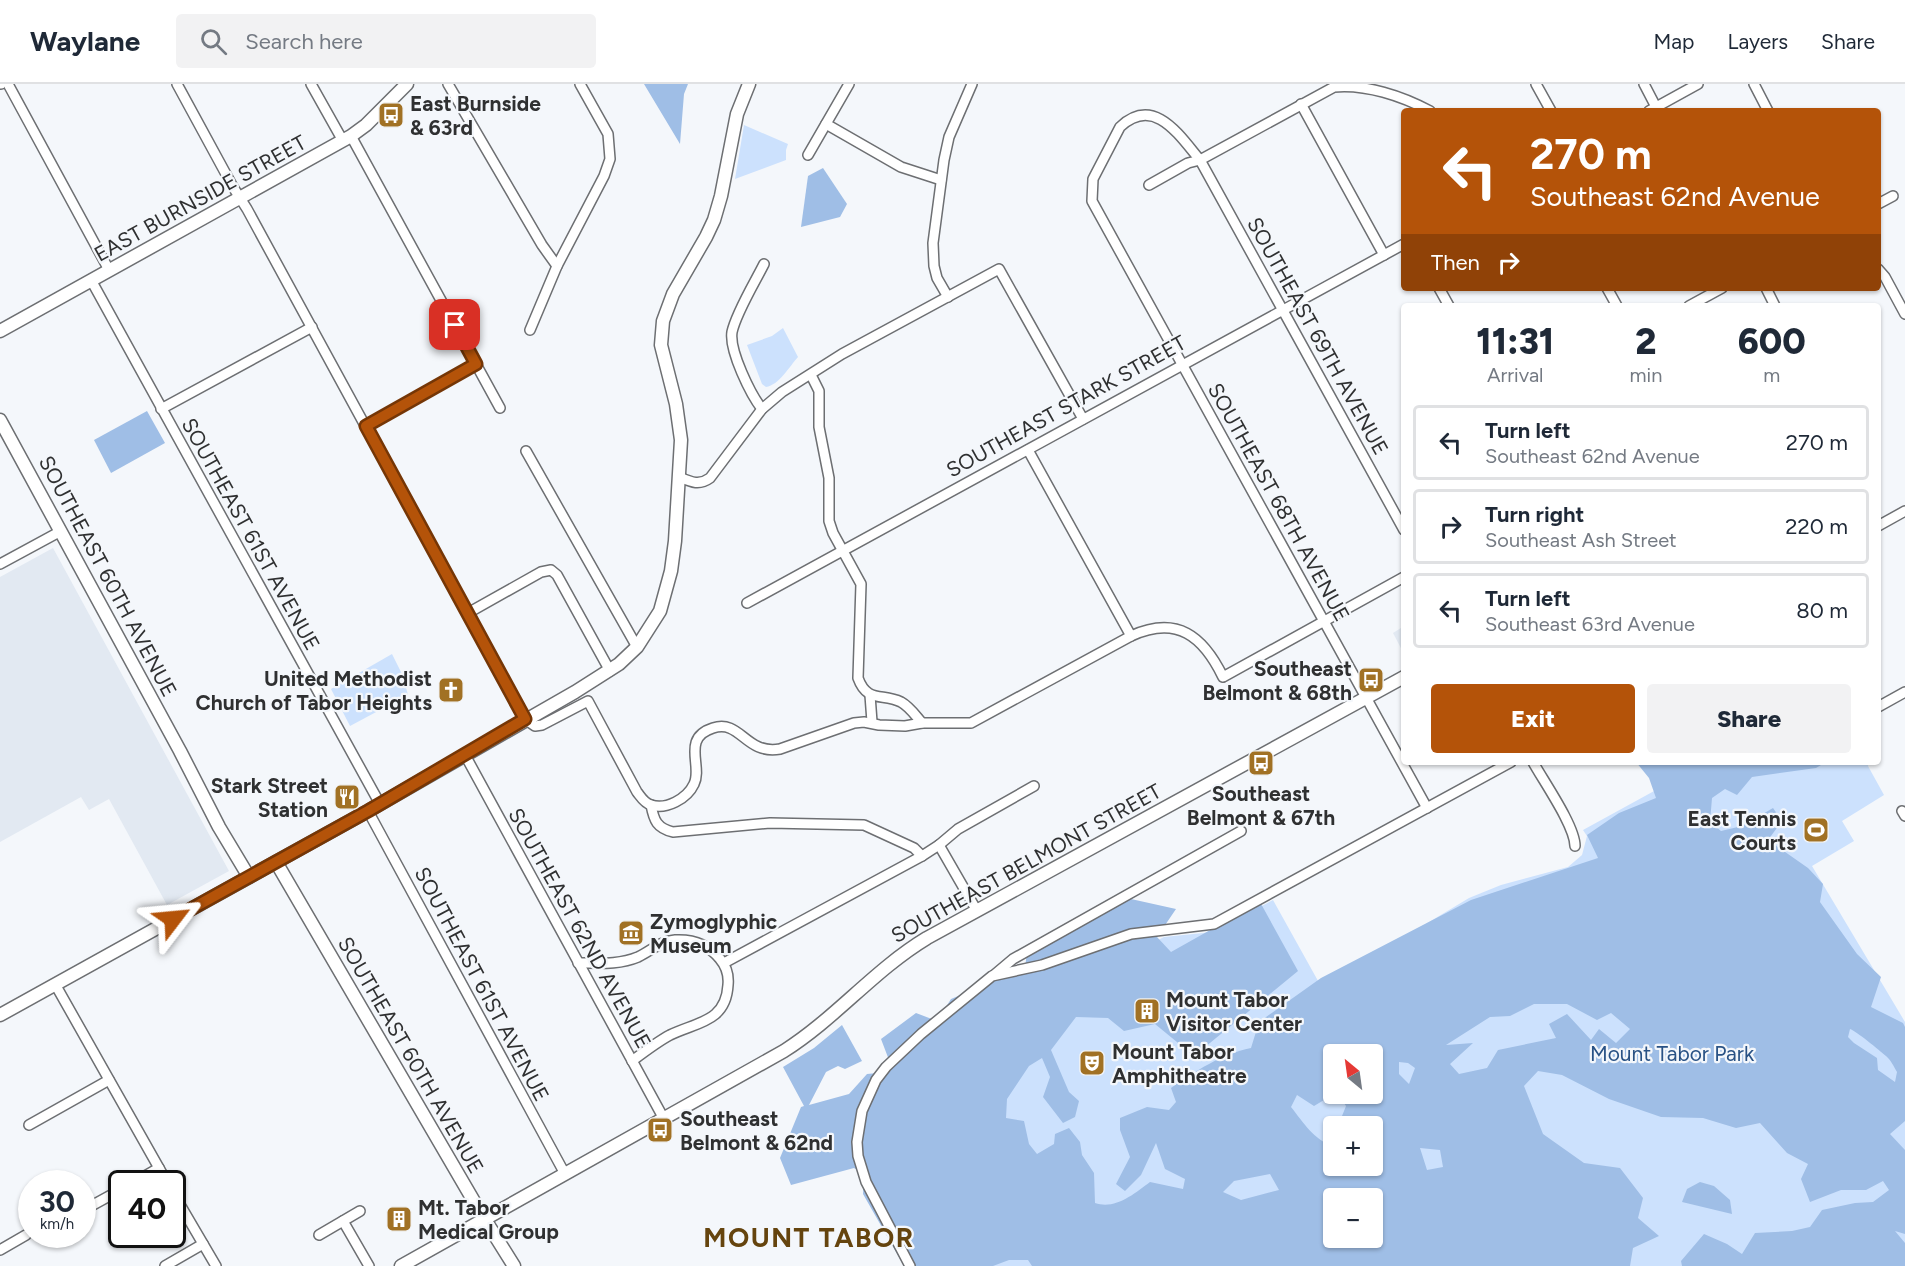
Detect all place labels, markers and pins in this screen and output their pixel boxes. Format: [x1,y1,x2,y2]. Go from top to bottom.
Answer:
place label: East Burnside & 63rd [410,91,541,140]
bus stop icon: East Burnside & 63rd [376,100,406,130]
pin [429,299,480,350]
place label: Southeast Belmont & 68th [1202,656,1352,705]
bus stop icon: Southeast Belmont & 68th [1356,665,1386,695]
place label: United Methodist Church of Tabor Heights [196,666,432,715]
church icon: United Methodist Church of Tabor Heights [436,675,466,705]
bus stop icon: Southeast Belmont & 67th [1246,748,1276,778]
place label: Stark Street Station [211,773,328,822]
place label: Southeast Belmont & 67th [1187,781,1335,830]
restaurant icon: Stark Street Station [332,782,362,812]
place label: East Tennis Courts [1688,806,1796,855]
sports icon: East Tennis Courts [1801,815,1831,845]
place label: Zymoglyphic Museum [650,909,778,958]
museum icon: Zymoglyphic Museum [616,918,646,948]
place label: Mount Tabor Visitor Center [1166,987,1302,1036]
building icon: Mount Tabor Visitor Center [1132,996,1162,1026]
place label: Mount Tabor Amphitheatre [1112,1039,1247,1088]
theatre icon: Mount Tabor Amphitheatre [1077,1048,1107,1078]
place label: Southeast Belmont & 62nd [680,1106,833,1155]
bus stop icon: Southeast Belmont & 62nd [645,1115,675,1145]
place label: Mt. Tabor Medical Group [418,1195,559,1244]
building icon: Mt. Tabor Medical Group [384,1204,414,1234]

